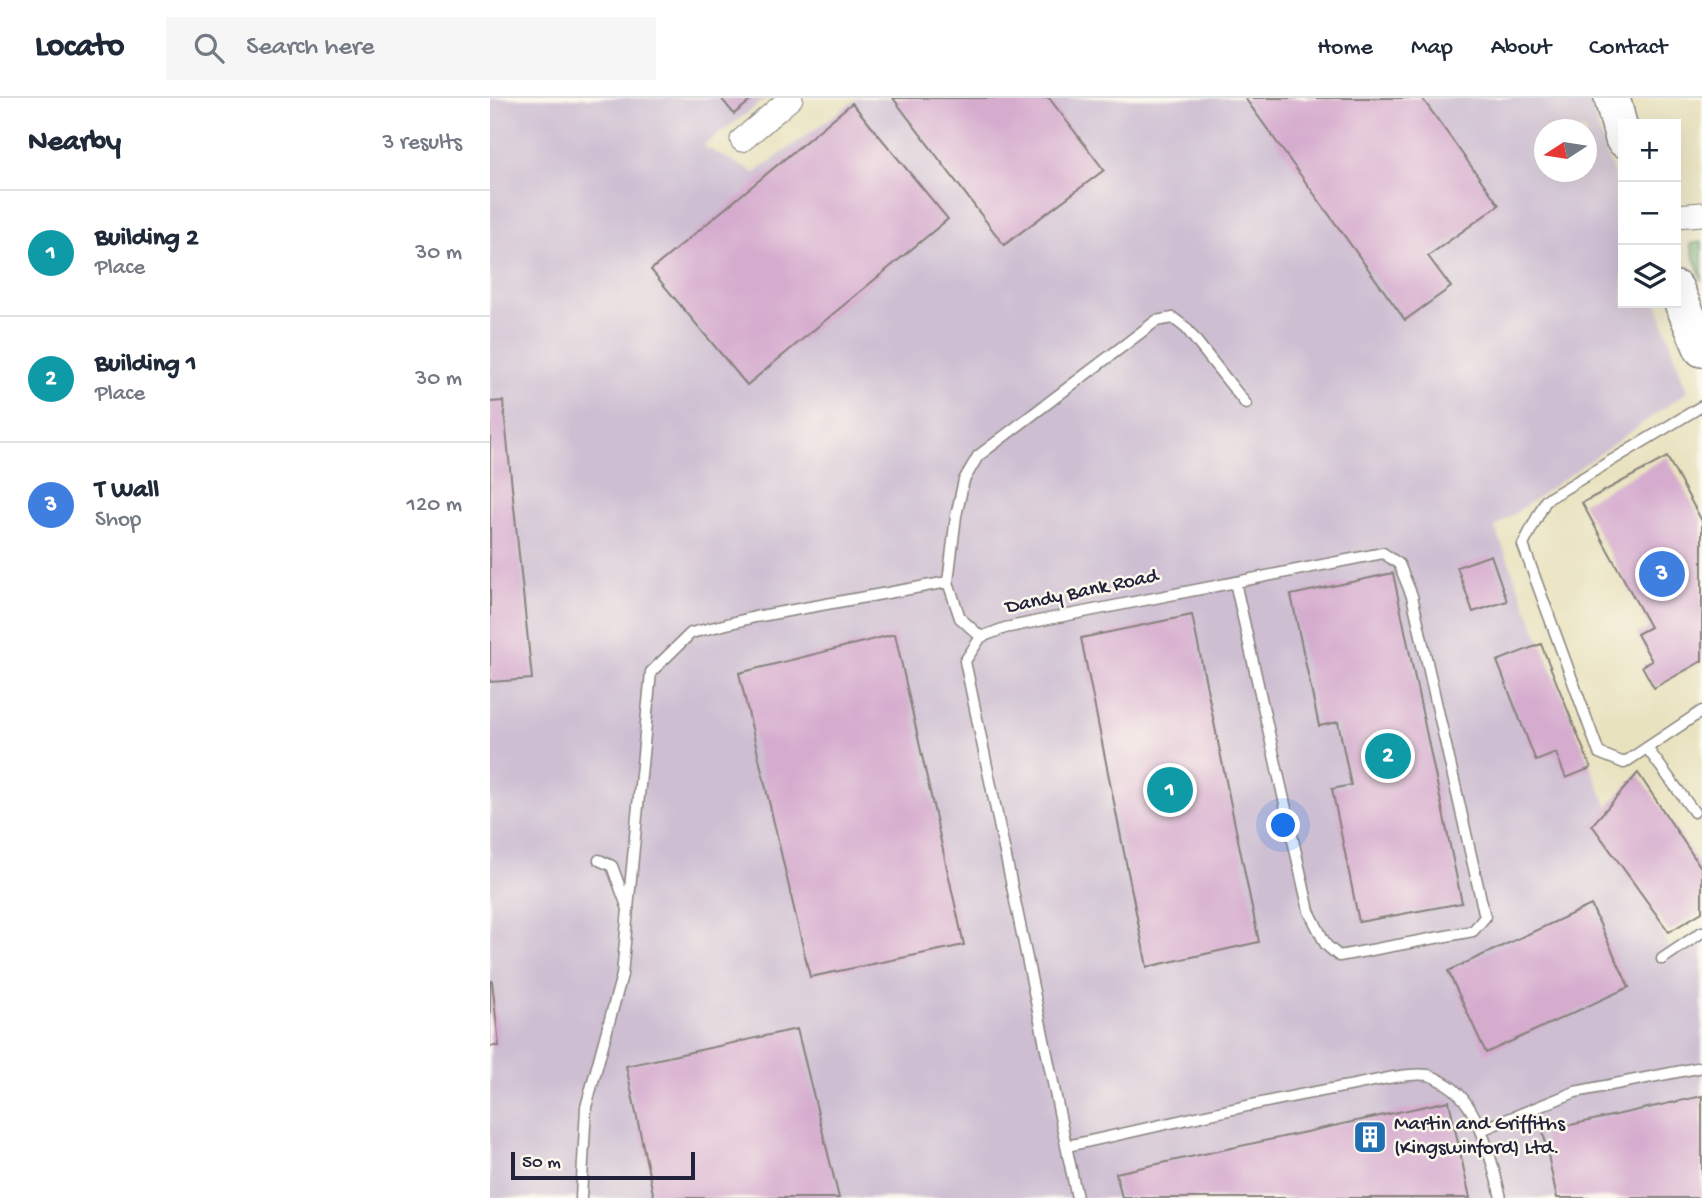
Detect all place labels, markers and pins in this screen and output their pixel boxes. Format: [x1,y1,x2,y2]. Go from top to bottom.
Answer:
pin: 3 [1639,548,1685,600]
pin: 2 [1365,730,1411,782]
pin: 1 [1147,764,1193,816]
place label: Martin and Griffiths (Kingswinford) Ltd. [1394,1113,1566,1162]
building icon: Martin and Griffiths (Kingswinford) Ltd. [1351,1118,1389,1156]

